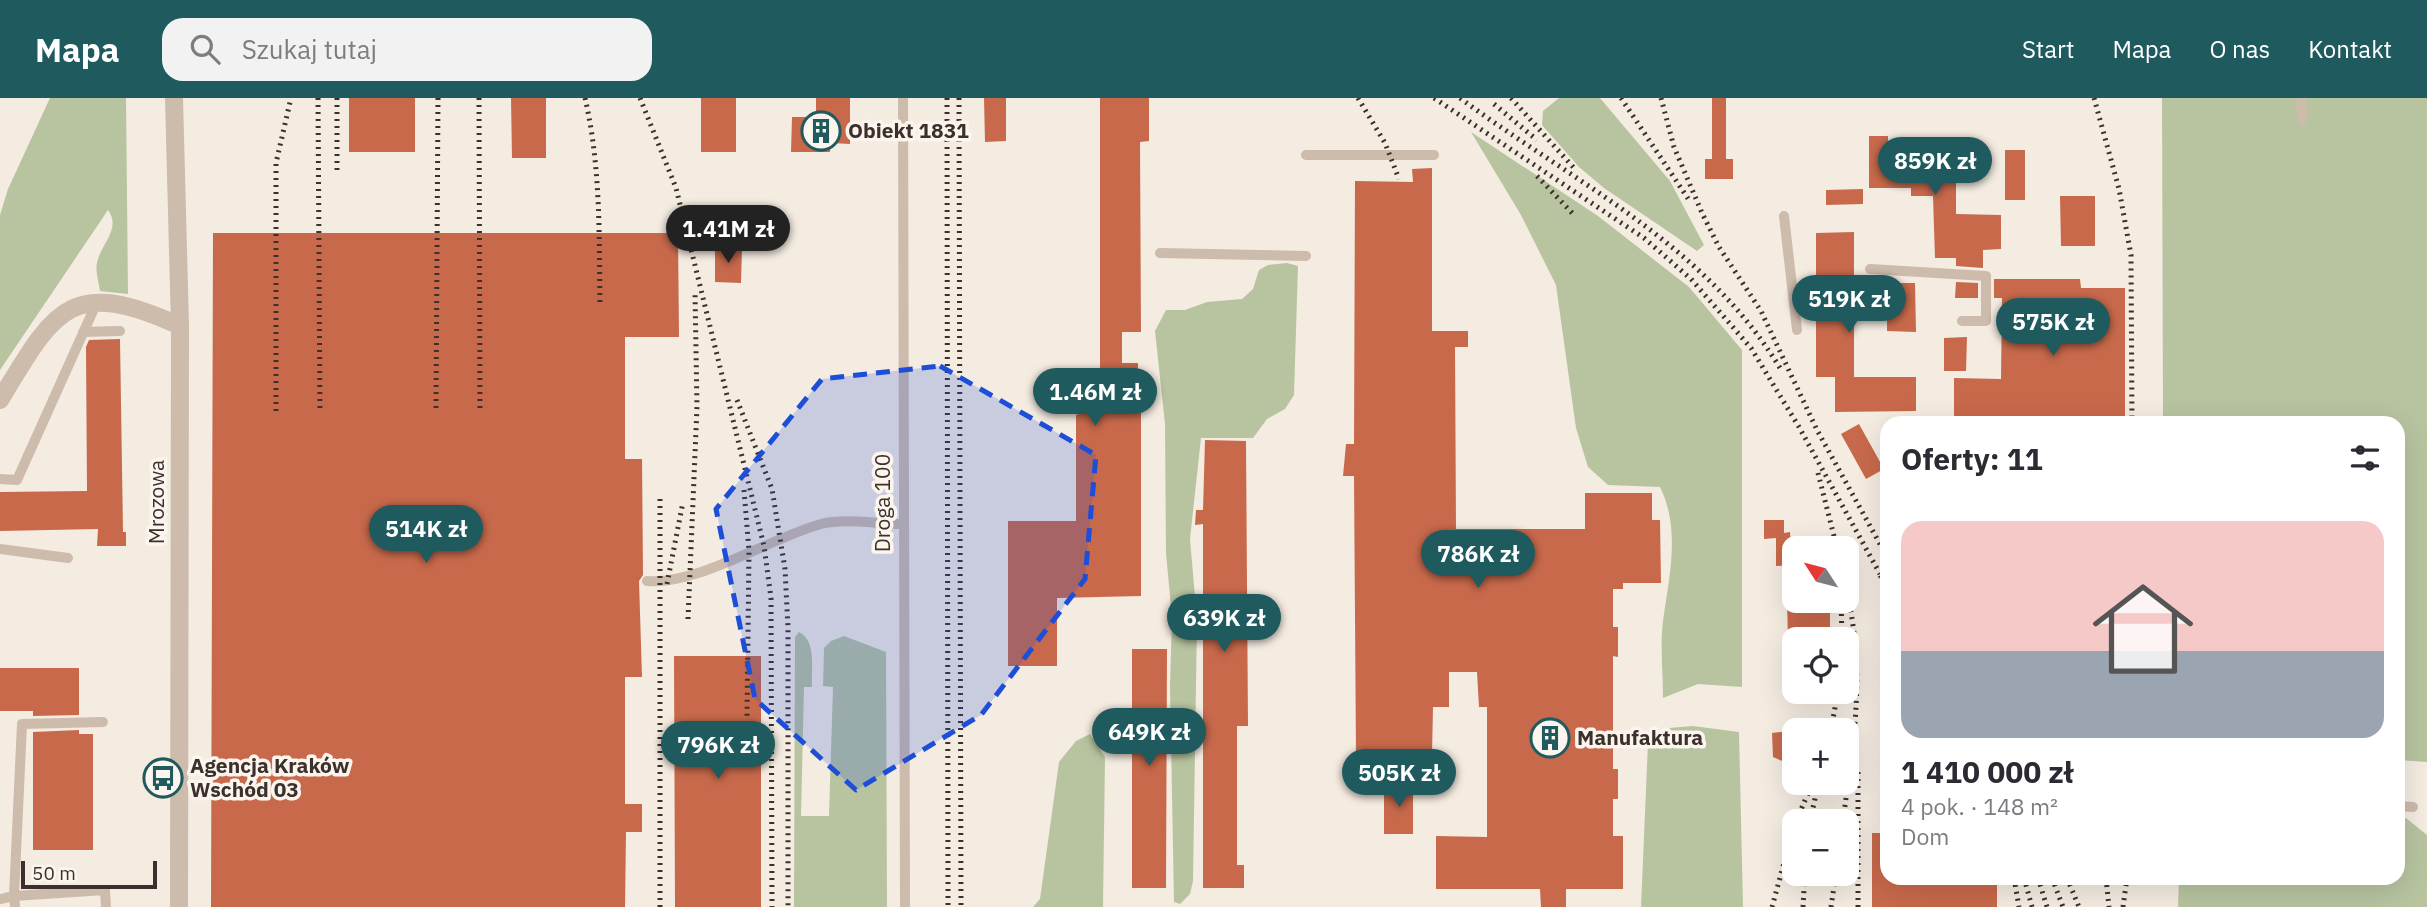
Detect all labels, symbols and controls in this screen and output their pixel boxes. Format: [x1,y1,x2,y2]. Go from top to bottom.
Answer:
search box [162,18,652,81]
text: Mapa [35,28,120,71]
icon: search [186,30,224,68]
text: Szukaj tutaj [242,32,377,66]
text: Start [2022,33,2074,65]
text: Mapa [2112,33,2171,65]
text: O nas [2209,33,2270,65]
text: Kontakt [2308,33,2392,65]
building icon: Obiekt 1831 [800,110,842,152]
place label: Obiekt 1831 [848,116,969,144]
pin: 859K zł [1870,138,2000,197]
text: 859K zł [1894,145,1976,175]
pin: 1.41M zł [656,206,800,265]
text: 1.41M zł [682,213,774,243]
pin: 519K zł [1784,275,1914,335]
text: 519K zł [1808,283,1890,313]
pin: 575K zł [1988,299,2118,358]
text: 575K zł [2012,306,2094,336]
pin: 1.46M zł [1023,368,1167,428]
text: 1.46M zł [1049,376,1141,406]
text: Oferty: 11 [1901,439,2043,478]
icon: filters [2346,439,2384,477]
street label: Droga 100 [868,454,896,552]
street label: Mrozowa [142,460,170,544]
pin: 514K zł [361,505,491,565]
text: 514K zł [385,513,467,543]
pin: 786K zł [1413,531,1543,590]
north arrow [1782,536,1858,612]
map controls [1782,536,1859,886]
text: 786K zł [1437,538,1519,568]
icon: home [2080,566,2206,692]
pin: 639K zł [1159,594,1289,654]
text: 639K zł [1183,602,1265,632]
button: locate [1782,627,1859,704]
pin: 649K zł [1084,708,1214,768]
text: 649K zł [1108,716,1190,746]
building icon: Manufaktura [1529,717,1571,759]
button: + [1782,718,1859,795]
pin: 796K zł [653,722,783,781]
place label: Manufaktura [1577,723,1703,751]
text: 796K zł [677,729,759,759]
pin: 505K zł [1334,750,1464,809]
place label: Agencja Kraków Wschód 03 [190,751,350,803]
text: 1 410 000 zł [1901,752,2073,791]
bus stop icon: Agencja Kraków Wschód 03 [142,757,184,799]
text: 505K zł [1358,757,1440,787]
text: 4 pok. · 148 m² [1901,791,2058,821]
button: − [1782,809,1859,886]
text: Dom [1901,821,1949,851]
scale bar [21,858,158,890]
text: 50 m [32,861,76,885]

